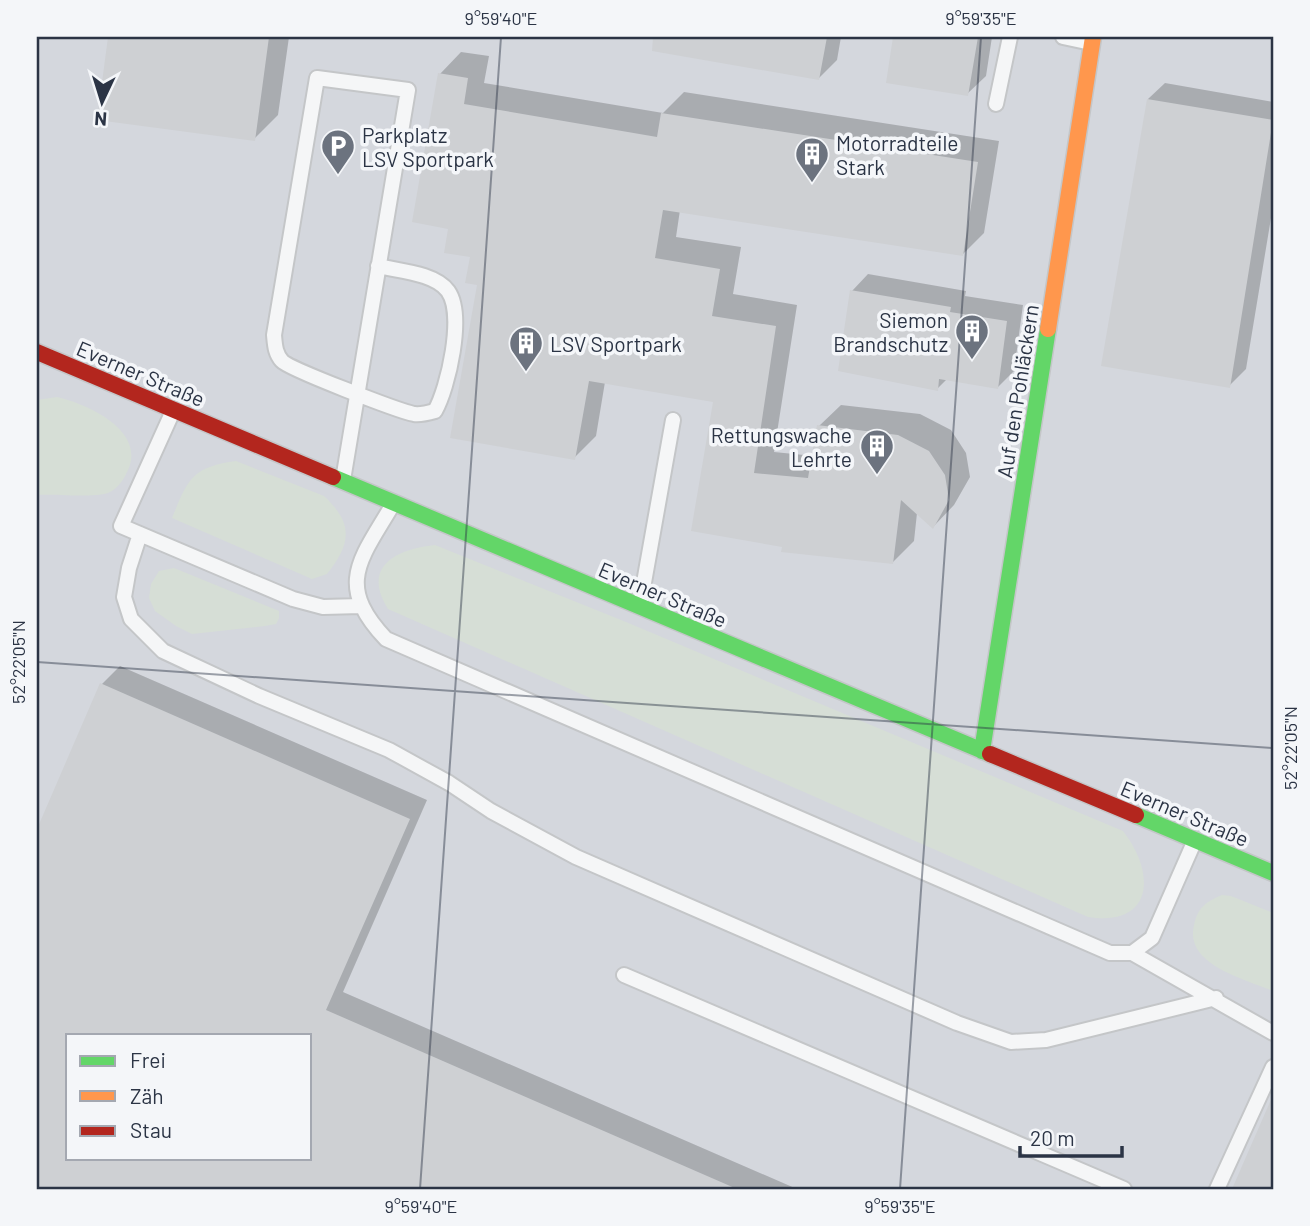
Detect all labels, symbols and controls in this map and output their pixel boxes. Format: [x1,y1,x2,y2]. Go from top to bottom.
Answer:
text: 9°59'40"E [465,7,537,29]
text: 9°59'35"E [945,7,1017,29]
north arrow [66,66,136,136]
text: N [94,108,108,131]
place label: Parkplatz LSV Sportpark [362,122,494,171]
parking icon: Parkplatz LSV Sportpark [319,127,357,176]
place label: Motorradteile Stark [836,130,958,179]
building icon: Motorradteile Stark [793,135,831,184]
street label: Auf den Pohläckern [991,302,1043,480]
place label: Siemon Brandschutz [833,307,948,356]
building icon: Siemon Brandschutz [953,312,991,361]
building icon: LSV Sportpark [507,324,545,373]
place label: LSV Sportpark [550,331,682,356]
street label: Everner Straße [73,335,209,411]
place label: Rettungswache Lehrte [711,422,852,471]
building icon: Rettungswache Lehrte [858,427,896,476]
street label: Everner Straße [595,556,731,632]
text: 52°22'05"N [7,620,29,704]
text: 52°22'05"N [1279,706,1301,790]
street label: Everner Straße [1117,775,1253,851]
legend [66,1034,312,1160]
text: Frei [130,1047,166,1072]
text: Zäh [130,1083,164,1108]
scale bar [1020,1114,1121,1158]
text: Stau [130,1117,172,1142]
text: 20 m [1030,1125,1075,1150]
text: 9°59'40"E [385,1195,457,1217]
text: 9°59'35"E [864,1195,936,1217]

